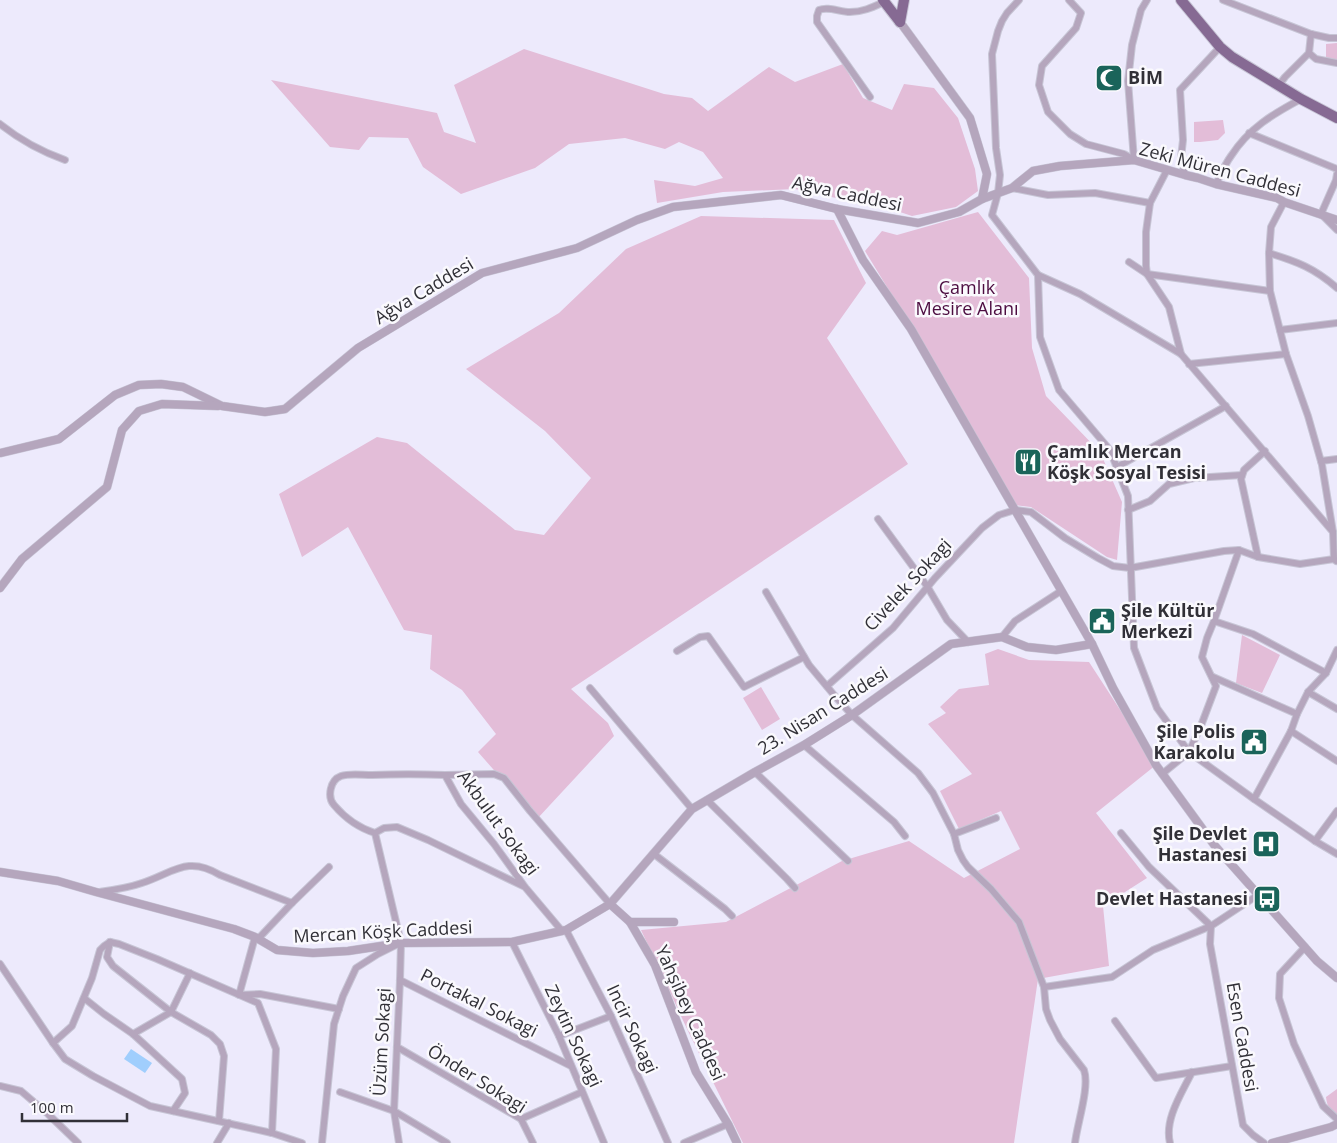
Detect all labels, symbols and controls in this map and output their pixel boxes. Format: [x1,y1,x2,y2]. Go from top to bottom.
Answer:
mosque icon: BİM [1094,63,1124,93]
place label: BİM [1128,65,1163,89]
street label: Zeki Müren Caddesi [1137,136,1304,202]
street label: Ağva Caddesi [790,170,904,216]
street label: Ağva Caddesi [370,251,477,329]
park label: Çamlık Mesire Alanı [915,275,1019,320]
place label: Çamlık Mercan Köşk Sosyal Tesisi [1047,439,1206,484]
restaurant icon: Çamlık Mercan Köşk Sosyal Tesisi [1013,447,1043,477]
street label: Civelek Sokagi [858,533,956,636]
place label: Şile Kültür Merkezi [1121,598,1214,643]
public building icon: Şile Kültür Merkezi [1087,606,1117,636]
street label: 23. Nisan Caddesi [753,661,892,760]
place label: Şile Polis Karakolu [1153,719,1235,764]
public building icon: Şile Polis Karakolu [1239,727,1269,757]
street label: Akbulut Sokagi [453,765,545,880]
place label: Şile Devlet Hastanesi [1153,821,1247,866]
hospital icon: Şile Devlet Hastanesi [1251,829,1281,859]
bus stop icon: Devlet Hastanesi [1252,884,1282,914]
place label: Devlet Hastanesi [1096,886,1248,910]
street label: Mercan Köşk Caddesi [293,914,473,948]
street label: Yahşibey Caddesi [650,941,731,1084]
street label: Portakal Sokagi [417,962,542,1042]
street label: Zeytin Sokagi [540,980,608,1091]
street label: Incir Sokagi [602,980,664,1077]
street label: Esen Caddesi [1222,980,1264,1094]
street label: Üzüm Sokagi [366,987,396,1097]
street label: Önder Sokagi [423,1038,532,1118]
scale bar [22,1090,128,1122]
text: 100 m [30,1097,74,1117]

